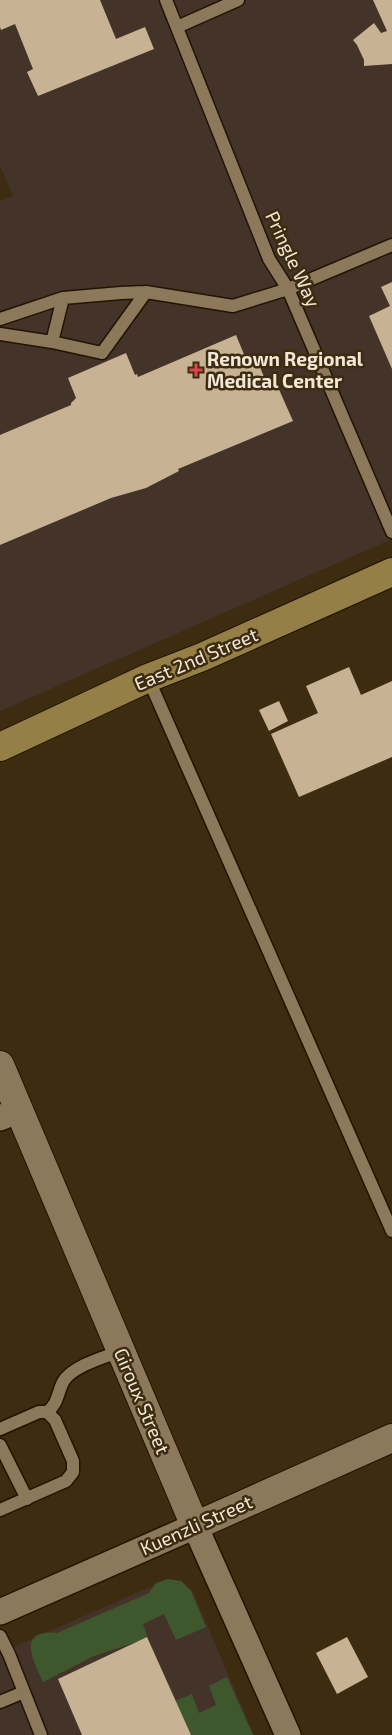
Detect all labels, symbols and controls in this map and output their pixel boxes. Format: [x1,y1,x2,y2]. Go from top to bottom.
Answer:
street label: Pringle Way [261,207,326,310]
place label: Renown Regional Medical Center [207,347,364,392]
marker: Renown Regional Medical Center [189,363,203,377]
street label: East 2nd Street [131,622,261,695]
street label: Giroux Street [110,1344,175,1457]
street label: Kuenzli Street [136,1490,255,1560]

